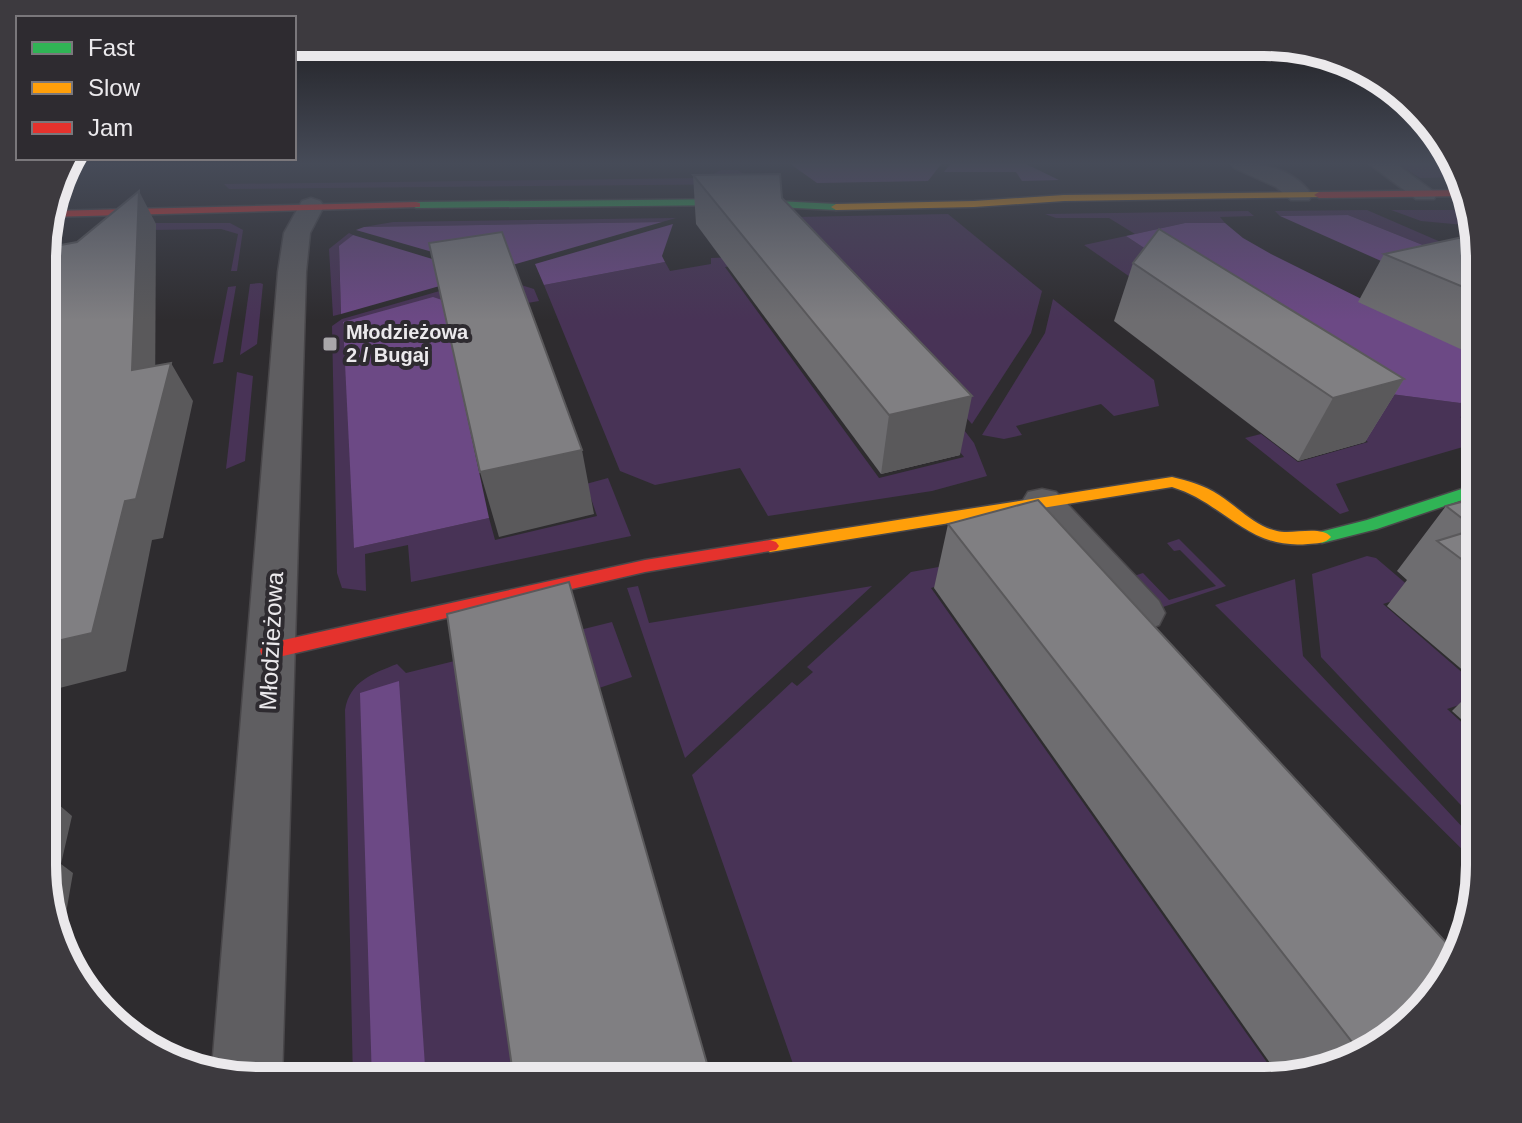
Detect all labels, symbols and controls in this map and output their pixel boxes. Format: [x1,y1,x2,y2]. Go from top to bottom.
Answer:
legend [16,16,296,160]
text: Fast [88,34,135,61]
text: Slow [88,74,141,101]
text: Jam [88,114,133,141]
place label: Młodzieżowa 2 / Bugaj [346,321,469,366]
marker: Młodzieżowa 2 / Bugaj [321,335,339,353]
street label: Młodzieżowa [254,570,288,711]

